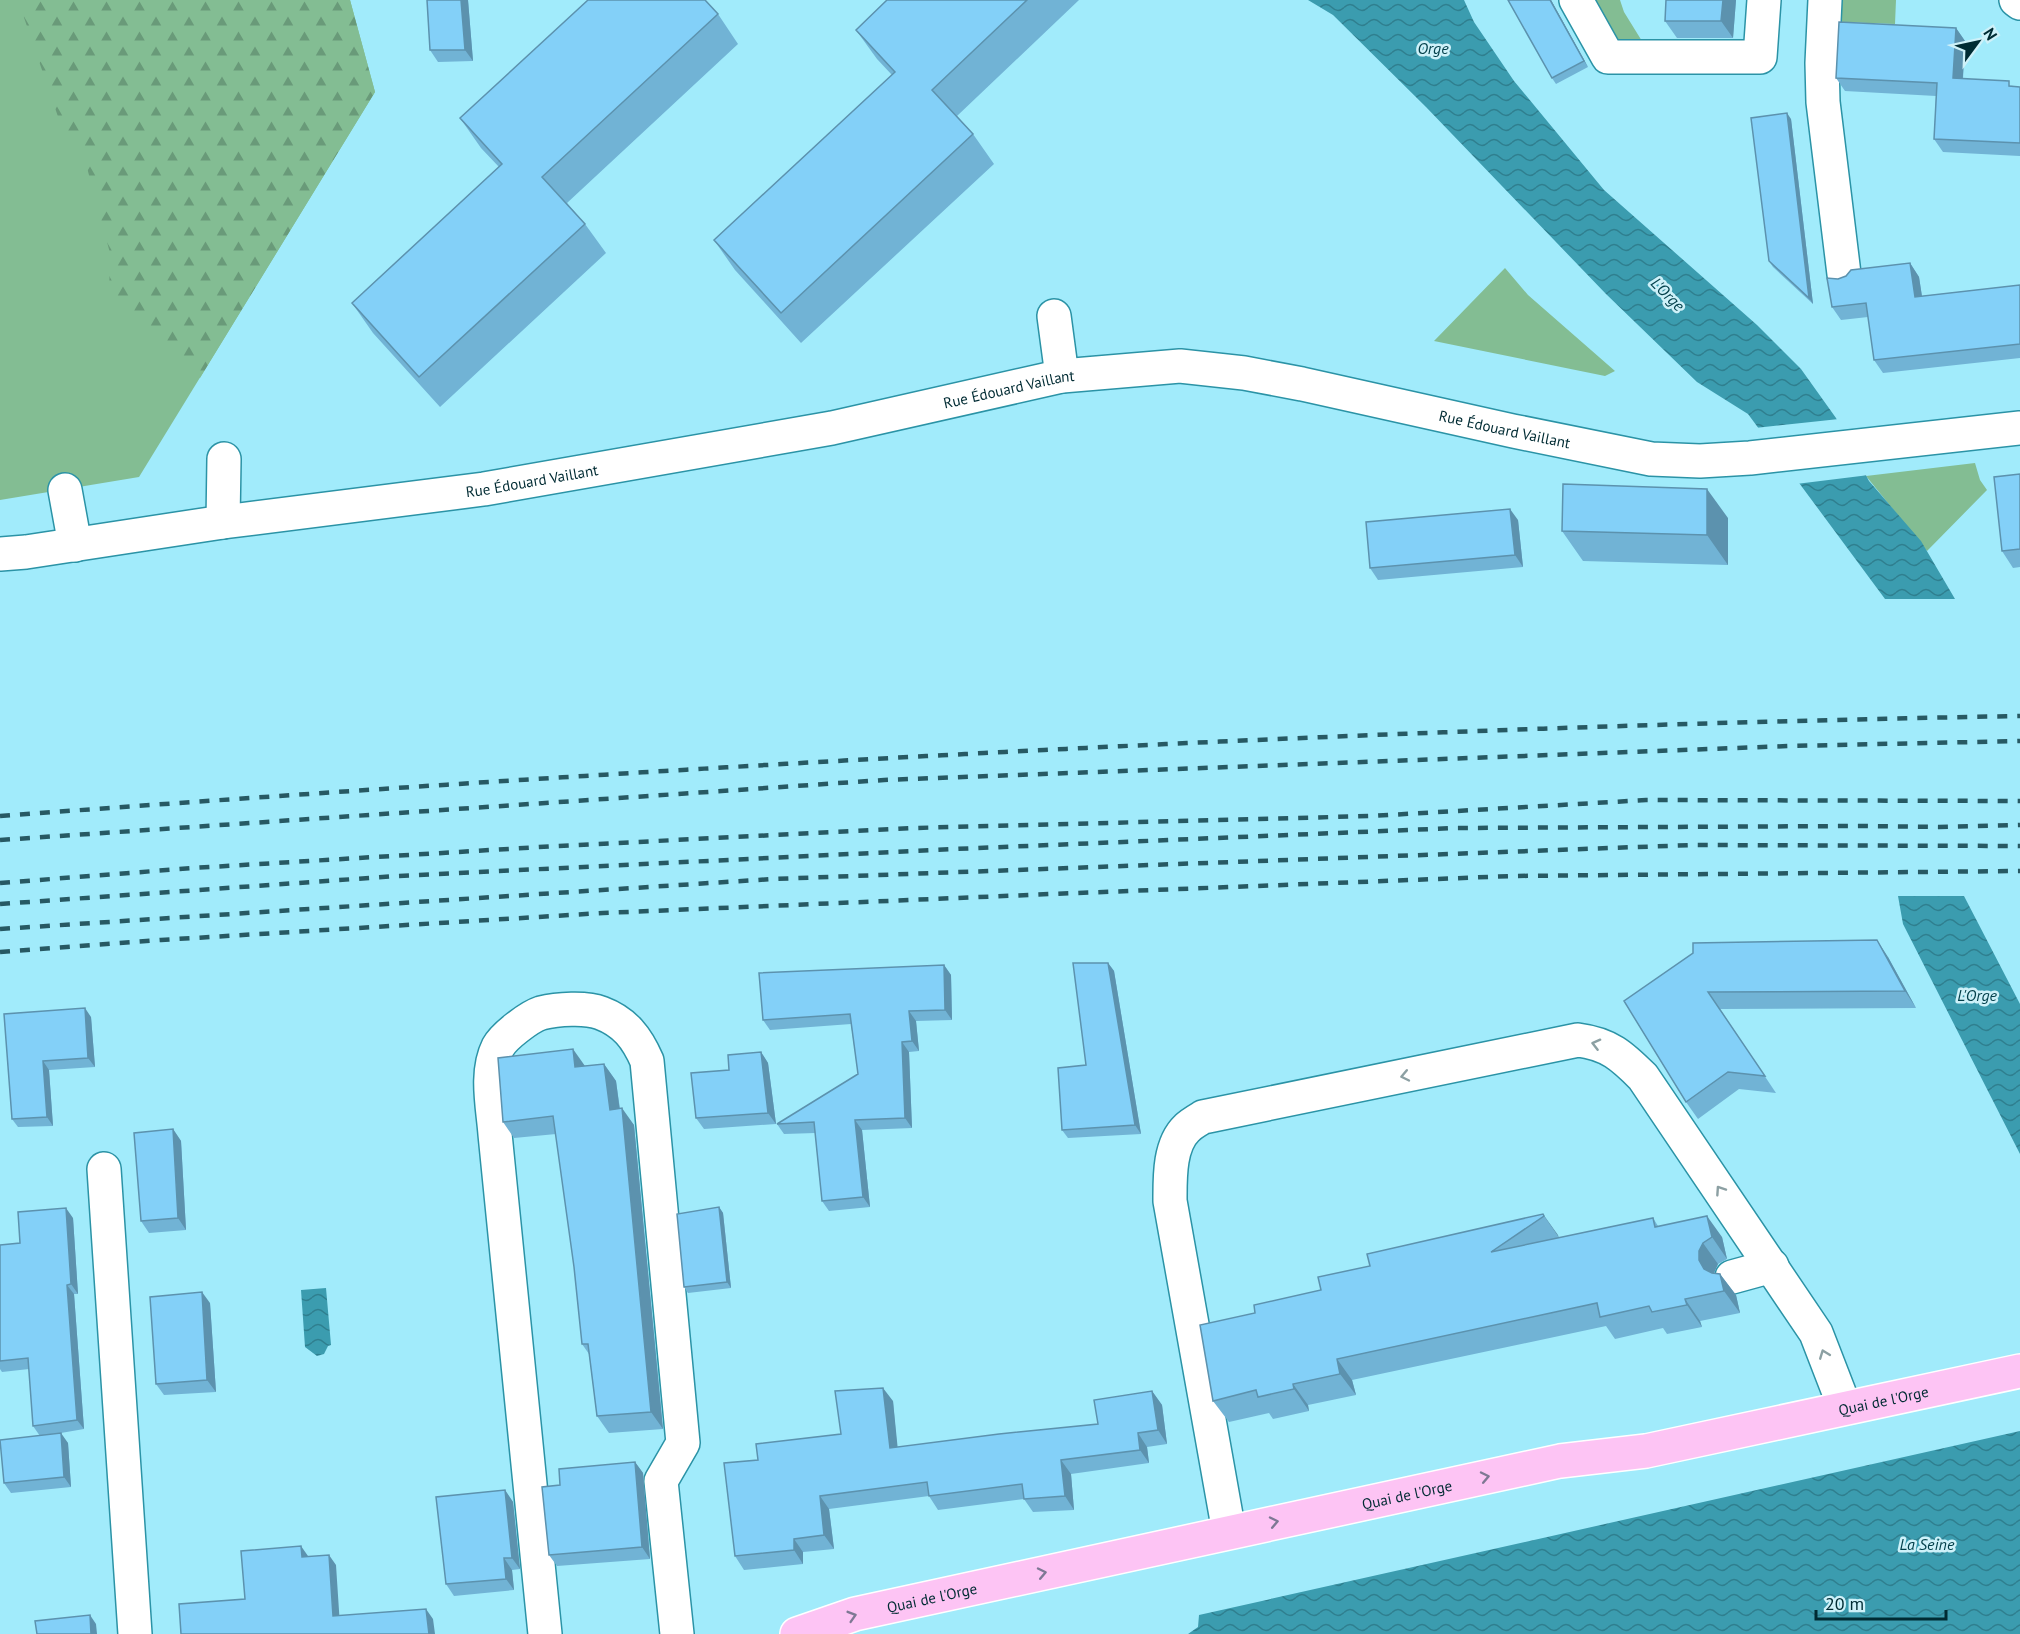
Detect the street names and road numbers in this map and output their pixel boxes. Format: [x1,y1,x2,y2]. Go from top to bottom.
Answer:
street label: Rue Édouard Vaillant [941,365,1075,412]
street label: Rue Édouard Vaillant [1437,405,1572,452]
street label: Rue Édouard Vaillant [465,460,599,501]
street label: Quai de l'Orge [1836,1381,1930,1419]
street label: Quai de l'Orge [1360,1475,1454,1513]
street label: Quai de l'Orge [885,1578,979,1616]

